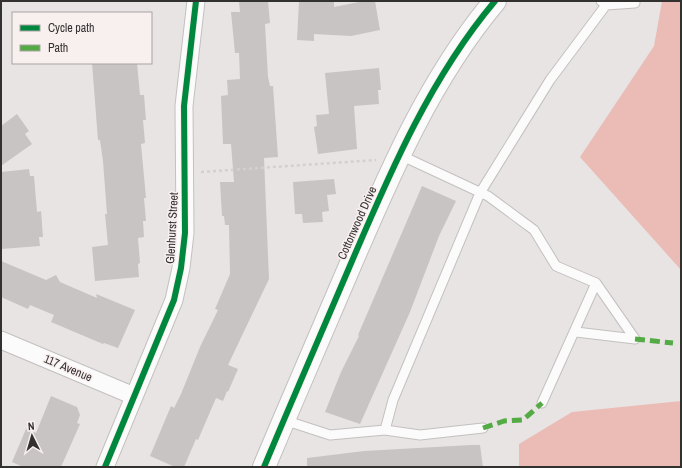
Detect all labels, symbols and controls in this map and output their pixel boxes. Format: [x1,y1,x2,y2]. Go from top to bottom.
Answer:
legend [12,12,152,64]
text: Cycle path [48,20,95,36]
text: Path [48,40,68,56]
street label: Cottonwood Drive [334,184,380,262]
street label: Glenhurst Street [162,192,182,264]
street label: 117 Avenue [41,351,95,385]
north arrow [12,416,52,456]
text: N [27,419,35,433]

